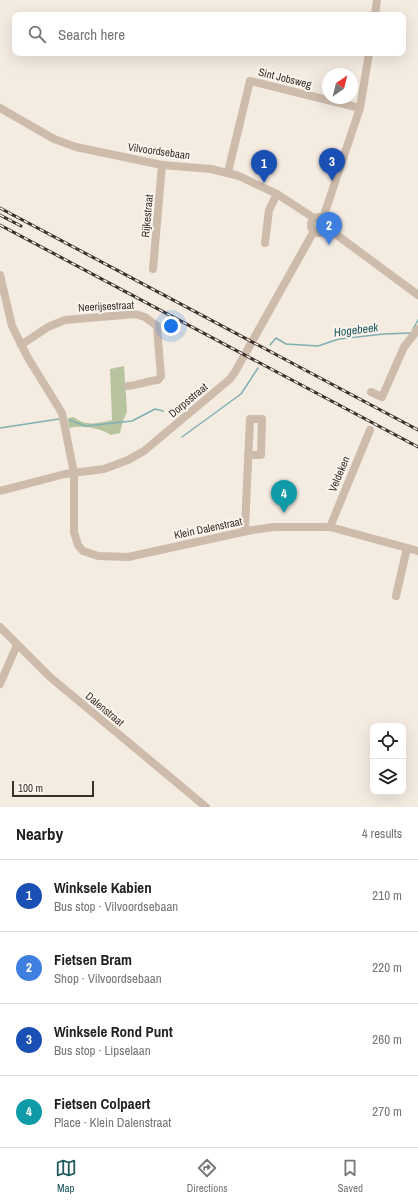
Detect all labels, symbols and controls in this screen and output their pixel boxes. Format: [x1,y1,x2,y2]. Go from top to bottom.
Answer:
search box [12,12,406,56]
icon: search [26,23,48,45]
text: Search here [58,24,125,45]
street label: Sint Jobsweg [257,65,313,91]
north arrow [322,68,358,104]
street label: Vilvoordsebaan [127,140,191,162]
pin: 3 [319,148,345,181]
pin: 1 [251,150,277,183]
street label: Rijkestraat [138,193,156,238]
pin: 2 [316,212,342,245]
street label: Neerijsestraat [78,298,135,314]
your location [161,316,181,336]
water label: Hogebeek [333,319,380,341]
street label: Dorpsstraat [166,379,211,420]
street label: Veldeken [325,454,353,494]
pin: 4 [271,480,297,513]
street label: Klein Dalenstraat [173,514,244,542]
street label: Dalenstraat [83,689,128,730]
map controls [370,723,406,795]
button: locate [370,723,406,759]
button: layers [370,759,406,795]
scale bar [12,779,94,798]
text: 100 m [18,781,43,795]
text: Nearby [16,822,63,845]
text: 4 results [362,825,402,842]
text: Winksele Kabien [54,877,152,898]
text: 1 [26,887,32,904]
text: 210 m [372,887,402,904]
text: Bus stop · Vilvoordsebaan [54,898,178,915]
text: Fietsen Bram [54,949,132,970]
text: 2 [26,959,32,976]
text: 220 m [372,959,402,976]
text: Shop · Vilvoordsebaan [54,970,162,987]
text: Winksele Rond Punt [54,1021,173,1042]
text: 3 [26,1031,32,1048]
text: 260 m [372,1031,402,1048]
text: Bus stop · Lipselaan [54,1042,151,1059]
text: Fietsen Colpaert [54,1093,150,1114]
text: 4 [26,1103,32,1120]
text: 270 m [372,1103,402,1120]
text: Place · Klein Dalenstraat [54,1114,171,1131]
tab: Map [55,1157,77,1195]
tab: Directions [187,1157,228,1195]
tab: Saved [338,1157,363,1195]

